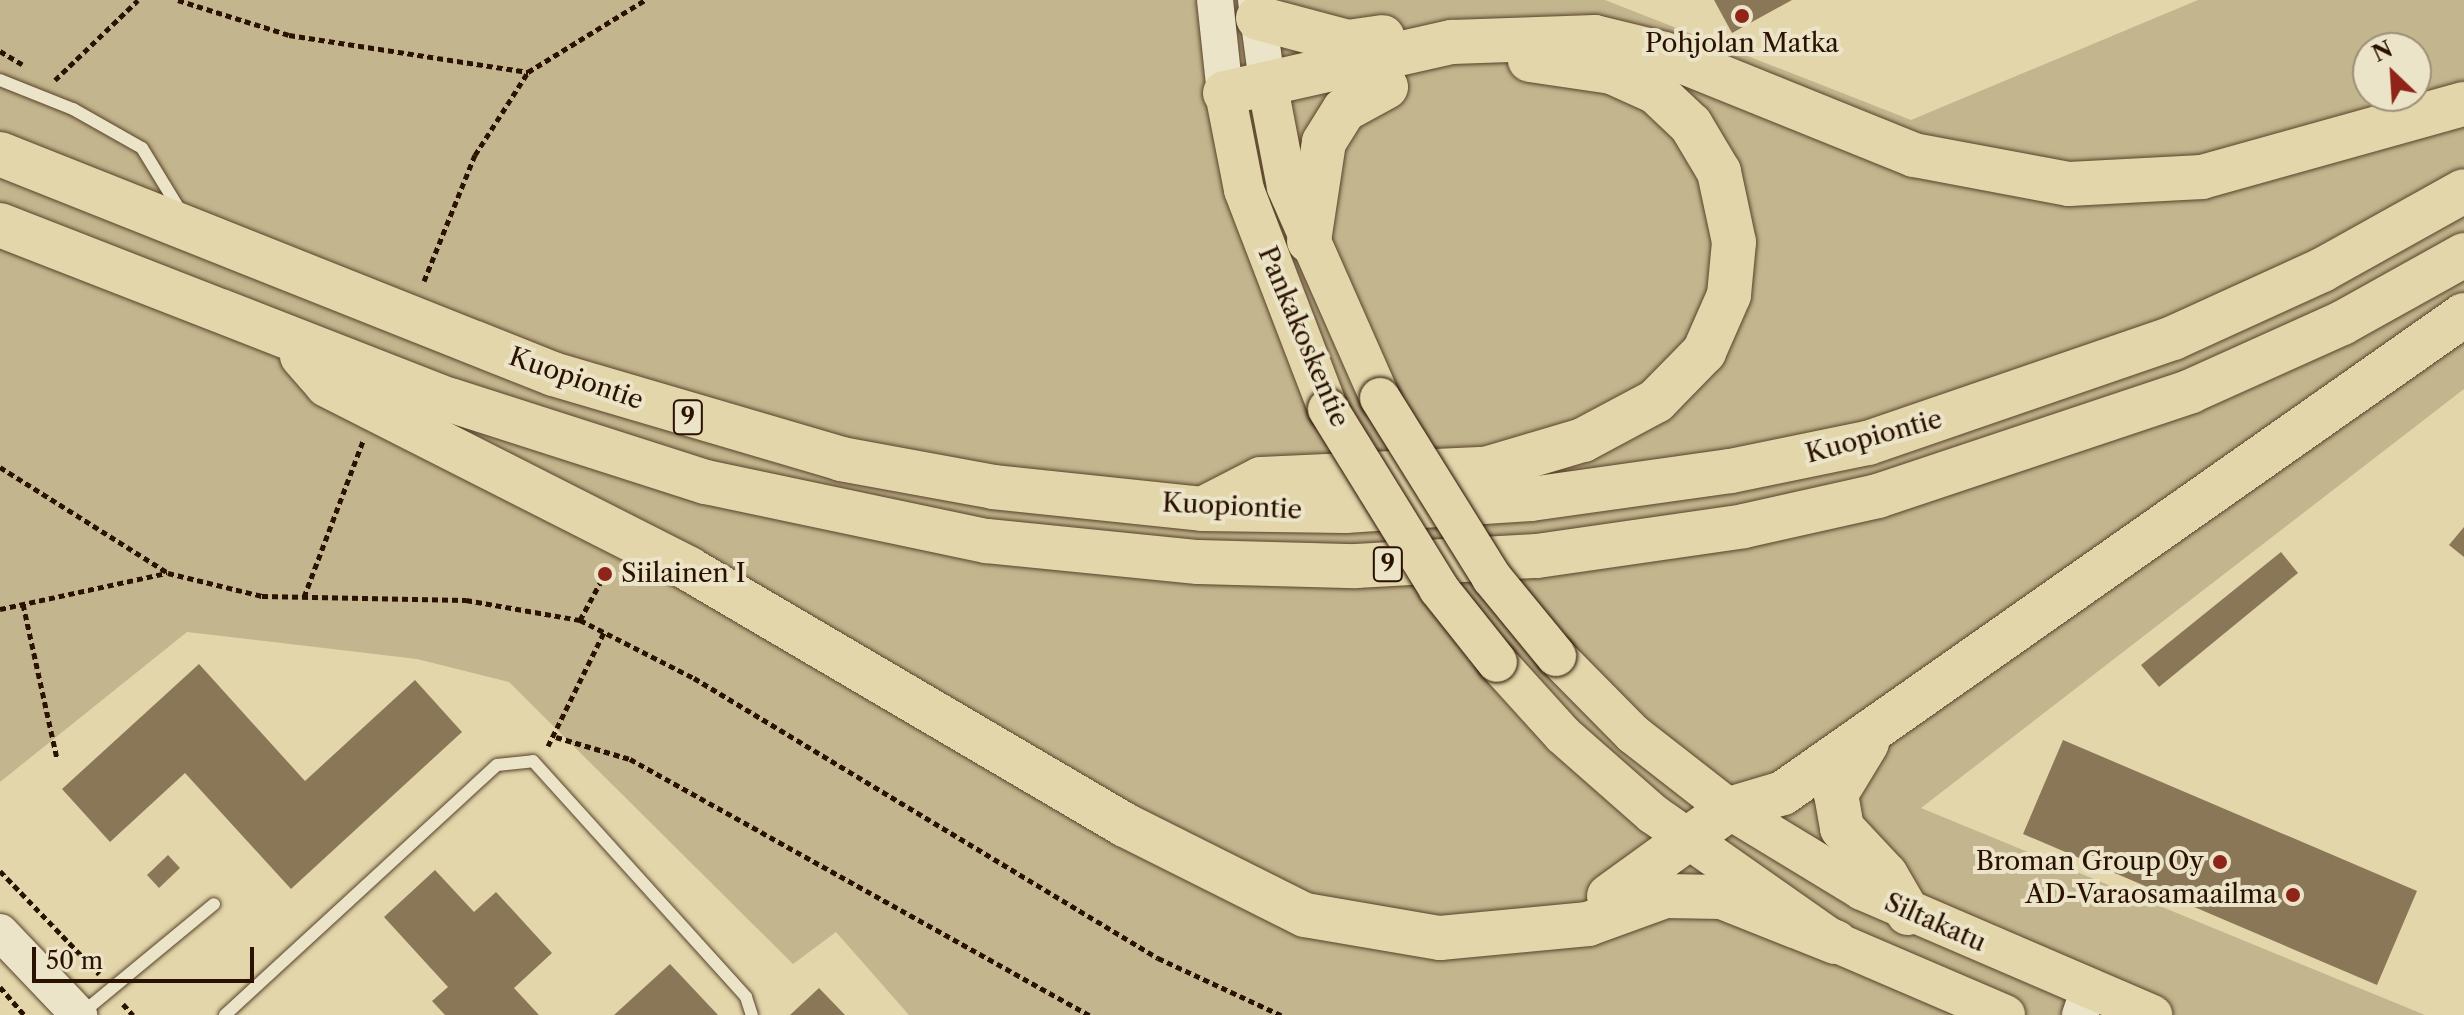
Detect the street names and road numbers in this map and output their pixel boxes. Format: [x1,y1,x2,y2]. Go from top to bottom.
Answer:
street label: Pankakoskentie [1251,242,1355,432]
street label: Kuopiontie [505,341,647,417]
road number: 9 [672,397,704,437]
street label: Kuopiontie [1802,404,1946,470]
street label: Kuopiontie [1161,488,1303,526]
road number: 9 [1372,544,1404,584]
street label: Siltakatu [1880,887,1990,959]

